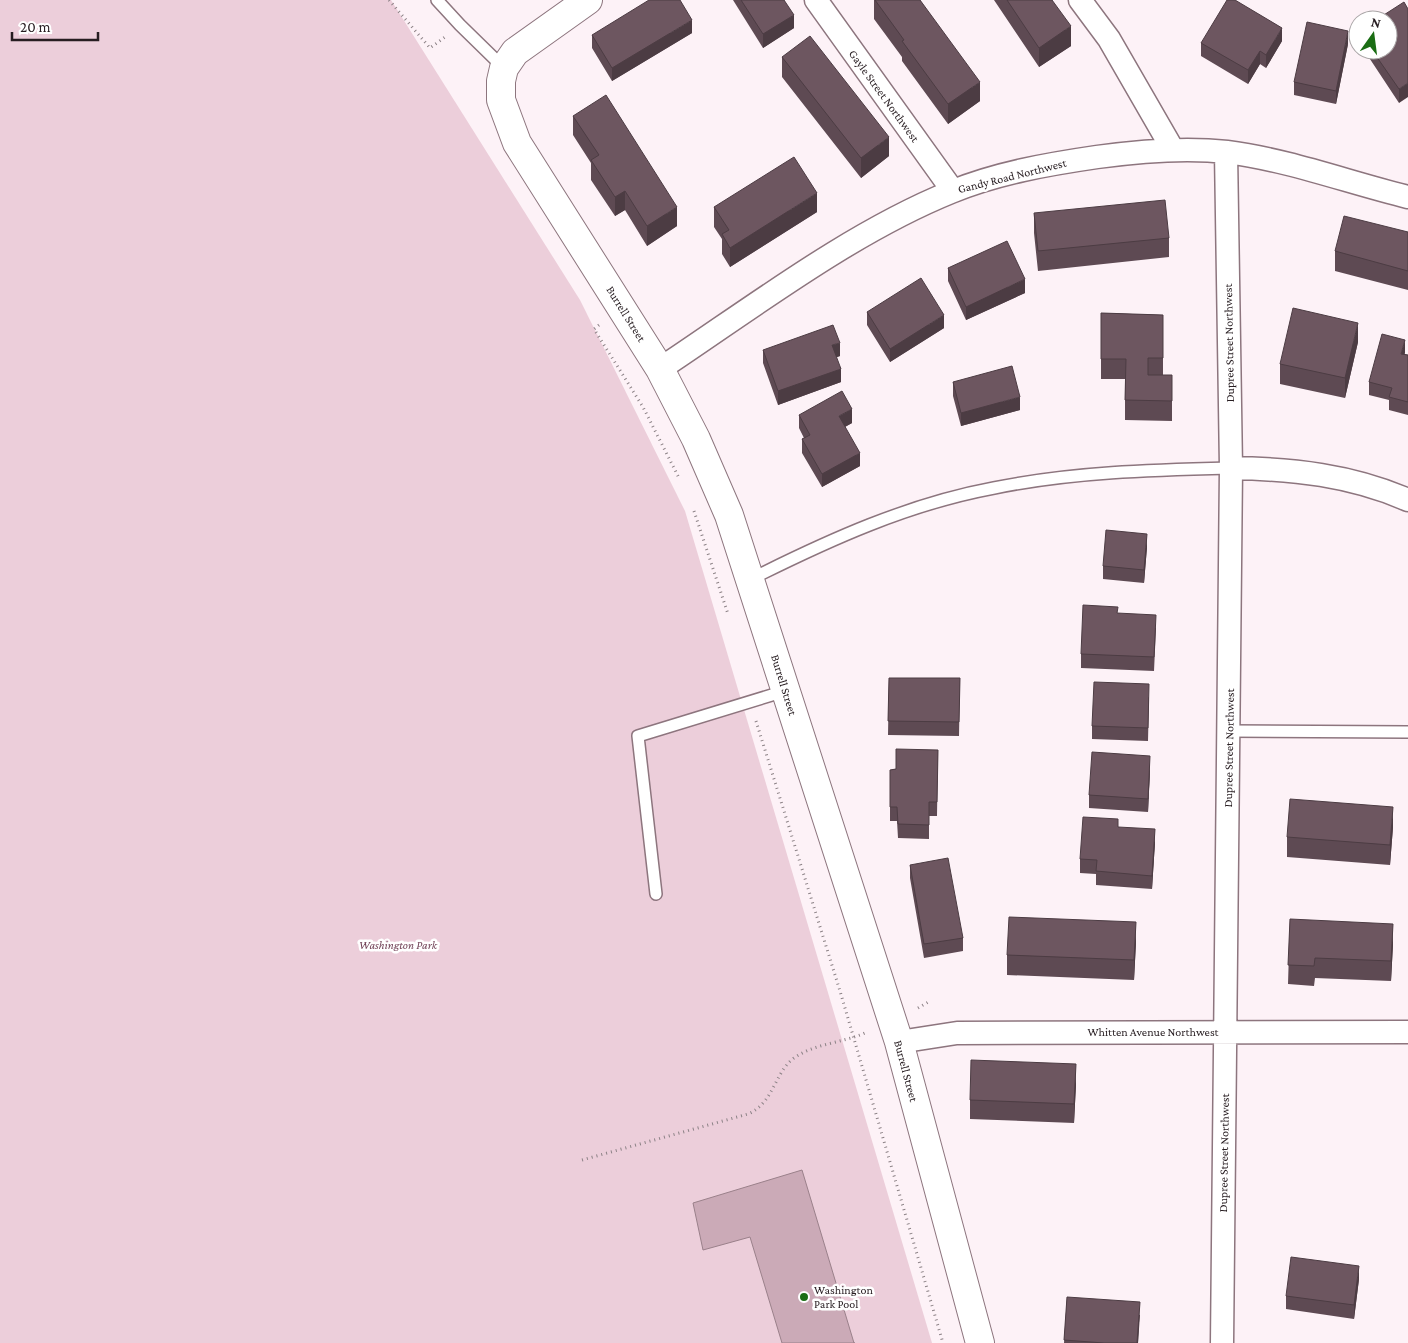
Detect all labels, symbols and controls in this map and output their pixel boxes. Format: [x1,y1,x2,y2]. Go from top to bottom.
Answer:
scale bar [12,10,99,42]
north arrow [1348,10,1398,60]
text: N [1370,13,1383,31]
text: 20 m [20,19,51,35]
street label: Gayle Street Northwest [846,47,923,146]
street label: Gandy Road Northwest [956,155,1069,196]
street label: Dupree Street Northwest [1221,282,1237,403]
street label: Burrell Street [603,284,649,345]
street label: Burrell Street [768,653,800,718]
street label: Dupree Street Northwest [1221,687,1237,808]
park label: Washington Park [359,938,438,952]
street label: Whitten Avenue Northwest [1087,1025,1220,1039]
street label: Burrell Street [891,1039,921,1104]
street label: Dupree Street Northwest [1216,1092,1232,1213]
place label: Washington Park Pool [814,1283,873,1311]
marker: Washington Park Pool [798,1291,810,1303]

